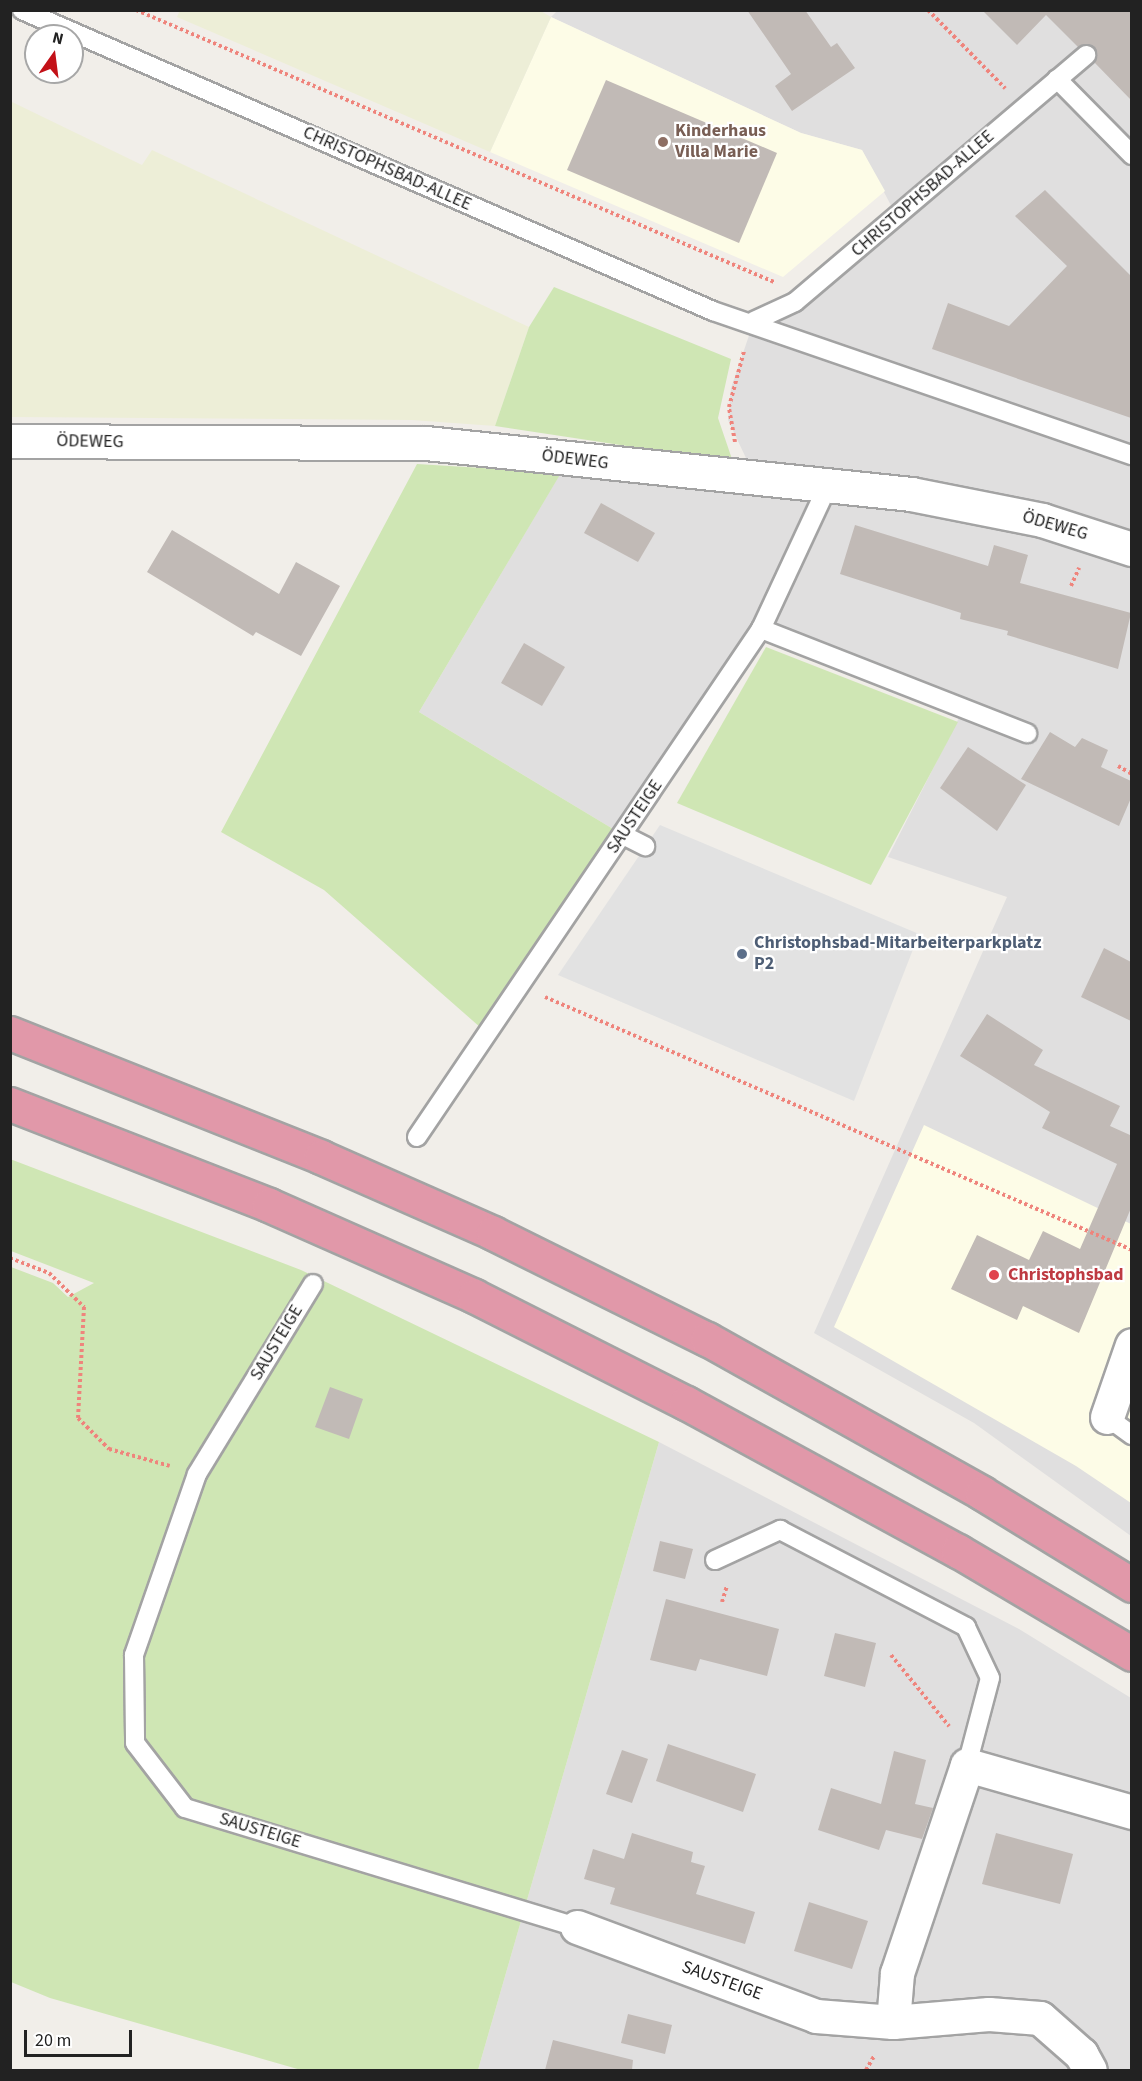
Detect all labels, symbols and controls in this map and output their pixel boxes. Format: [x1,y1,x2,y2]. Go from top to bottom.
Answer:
north arrow [24,24,84,84]
text: N [50,27,66,50]
place label: Kinderhaus Villa Marie [675,121,766,164]
street label: CHRISTOPHSBAD-ALLEE [299,122,475,216]
street label: CHRISTOPHSBAD-ALLEE [847,126,999,262]
marker: Kinderhaus Villa Marie [656,135,670,149]
street label: ÖDEWEG [56,431,124,453]
street label: ÖDEWEG [540,445,610,475]
street label: ÖDEWEG [1020,506,1090,546]
street label: SAUSTEIGE [602,776,668,858]
place label: Christophsbad-Mitarbeiterparkplatz P2 [754,933,1041,976]
marker: Christophsbad-Mitarbeiterparkplatz P2 [735,947,749,961]
place label: Christophsbad [1008,1264,1124,1286]
marker: Christophsbad [985,1266,1003,1284]
street label: SAUSTEIGE [246,1301,308,1385]
street label: SAUSTEIGE [217,1808,303,1854]
street label: SAUSTEIGE [679,1956,765,2006]
scale bar [27,2018,135,2056]
text: 20 m [35,2028,71,2053]

